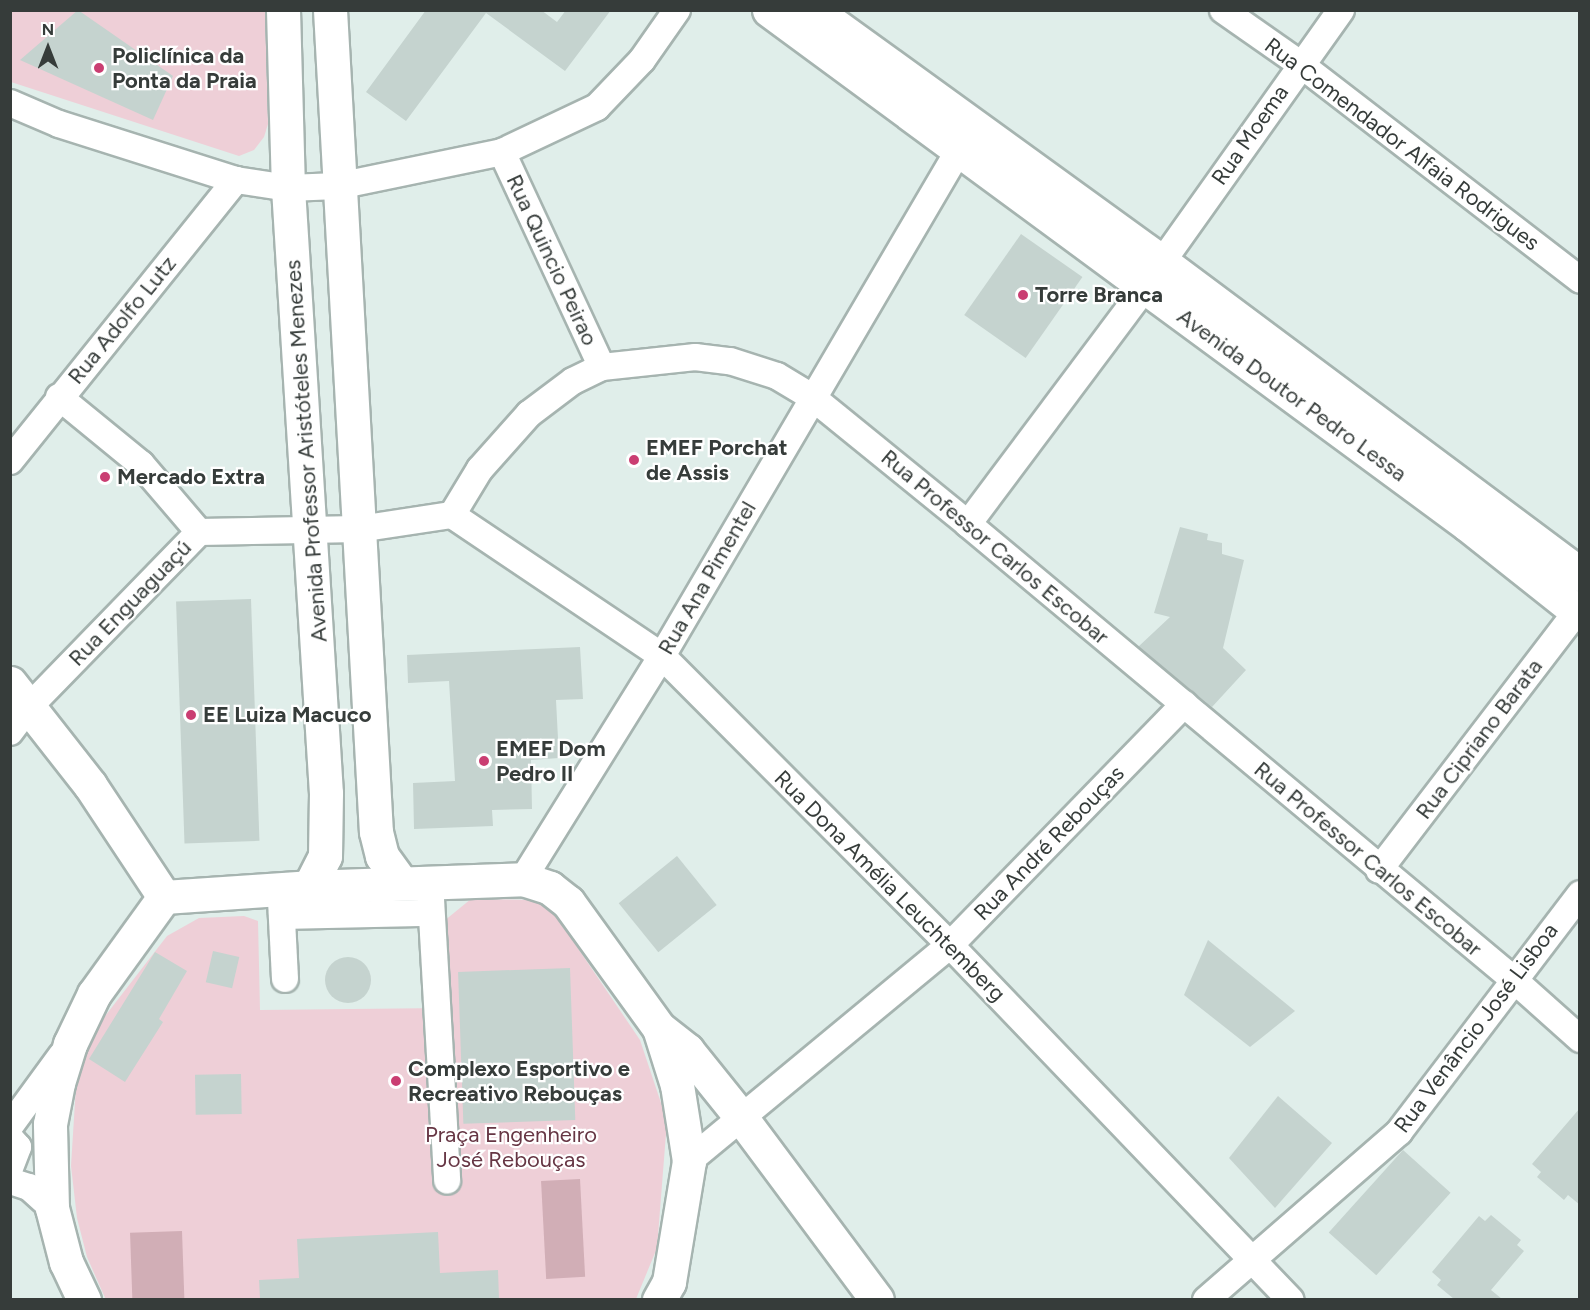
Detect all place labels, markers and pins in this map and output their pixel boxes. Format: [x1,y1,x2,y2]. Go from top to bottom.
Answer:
place label: Policlínica da Ponta da Praia [112,42,257,94]
marker: Policlínica da Ponta da Praia [90,59,108,77]
place label: Torre Branca [1035,282,1163,308]
marker: Torre Branca [1016,288,1030,302]
place label: EMEF Porchat de Assis [646,434,787,486]
marker: EMEF Porchat de Assis [627,453,641,467]
place label: Mercado Extra [117,464,265,490]
marker: Mercado Extra [98,470,112,484]
place label: EE Luiza Macuco [203,702,372,728]
marker: EE Luiza Macuco [184,708,198,722]
place label: EMEF Dom Pedro II [496,735,606,786]
marker: EMEF Dom Pedro II [477,754,491,768]
place label: Complexo Esportivo e Recreativo Rebouças [408,1055,630,1106]
marker: Complexo Esportivo e Recreativo Rebouças [389,1074,403,1088]

